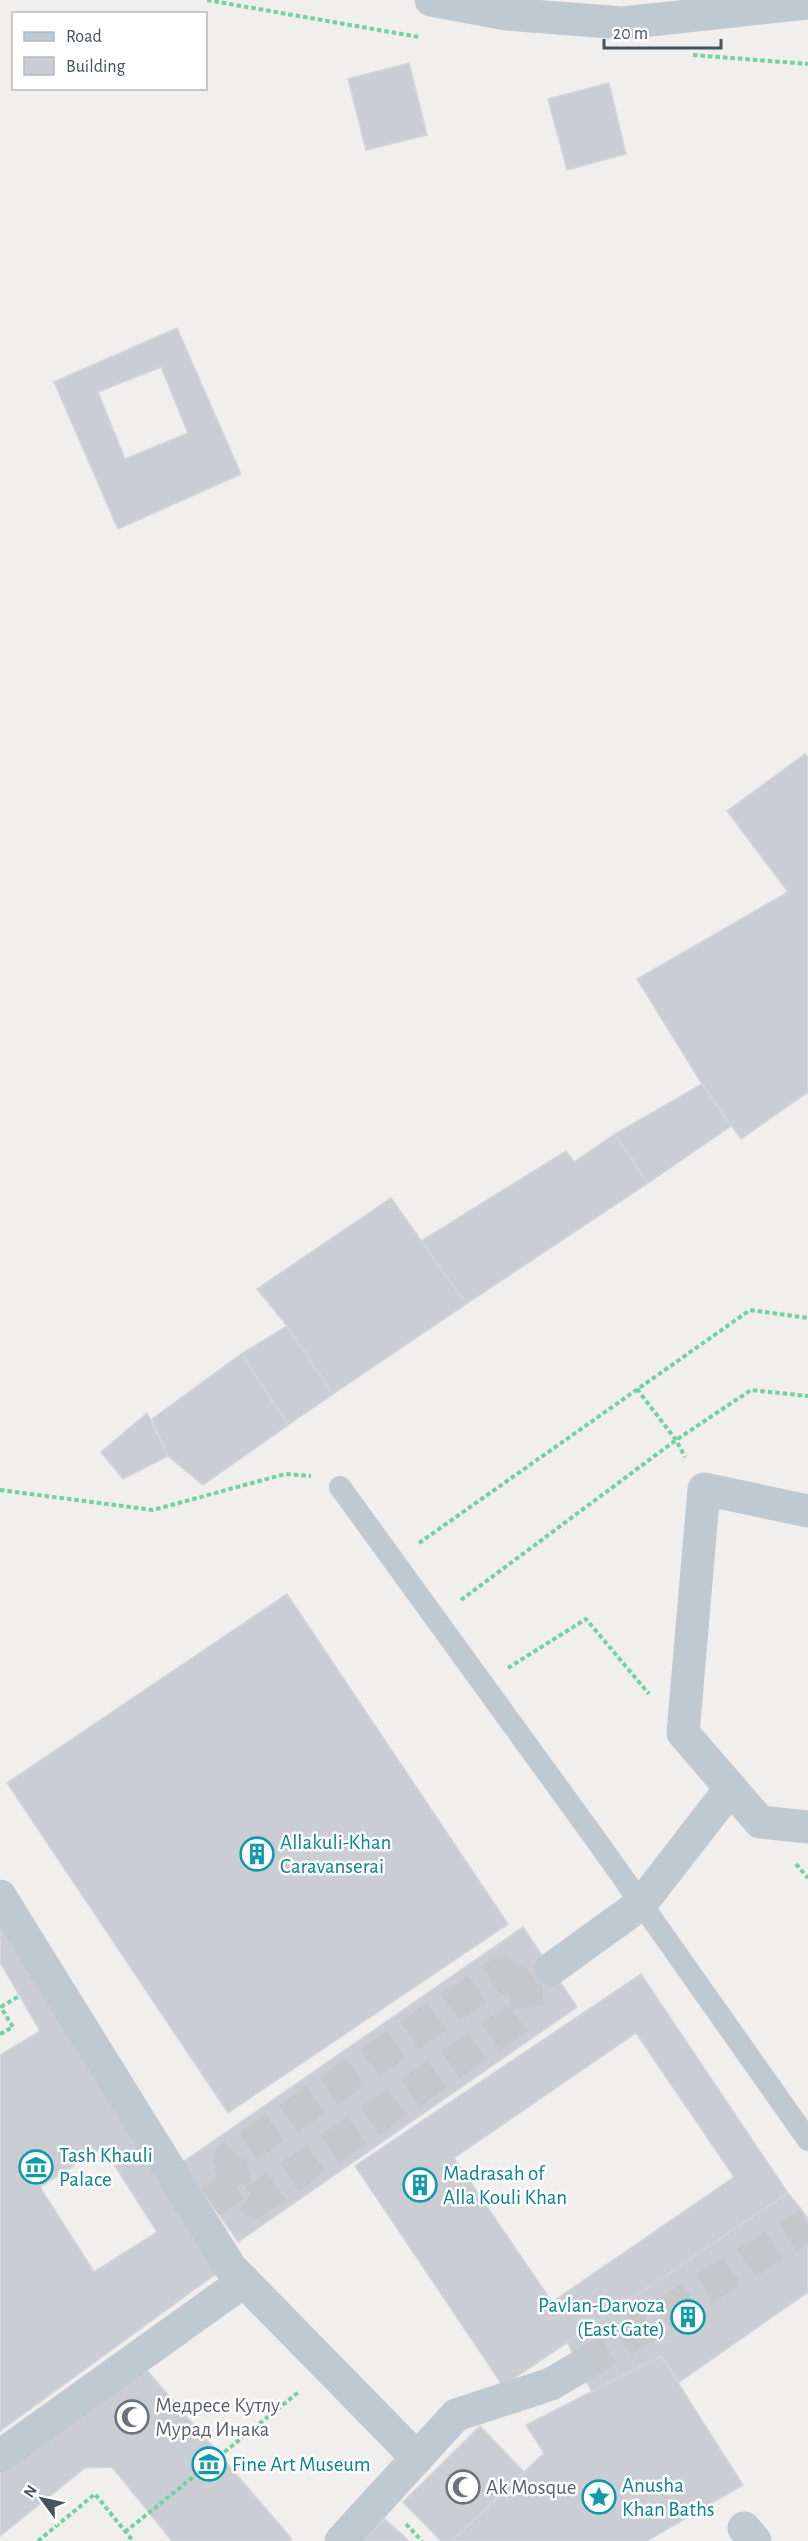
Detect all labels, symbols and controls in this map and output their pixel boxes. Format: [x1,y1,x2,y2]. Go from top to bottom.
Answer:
legend [12,12,207,90]
scale bar [604,12,721,50]
text: 20 m [613,25,648,43]
text: Road [66,28,102,46]
text: Building [66,58,126,76]
place label: Allakuli-Khan Caravanserai [280,1832,391,1877]
building icon: Allakuli-Khan Caravanserai [239,1836,275,1872]
place label: Tash Khauli Palace [59,2145,153,2190]
museum icon: Tash Khauli Palace [18,2149,54,2185]
place label: Madrasah of Alla Kouli Khan [443,2163,567,2208]
building icon: Madrasah of Alla Kouli Khan [402,2167,438,2203]
place label: Pavlan-Darvoza (East Gate) [538,2295,665,2340]
building icon: Pavlan-Darvoza (East Gate) [670,2299,706,2335]
place label: Медресе Кутлу Мурад Инака [155,2395,280,2440]
mosque icon: Медресе Кутлу Мурад Инака [114,2399,150,2435]
museum icon: Fine Art Museum [191,2446,227,2482]
place label: Fine Art Museum [232,2454,371,2475]
north arrow [12,2469,72,2529]
mosque icon: Ak Mosque [445,2469,481,2505]
place label: Anusha Khan Baths [622,2475,715,2520]
place label: Ak Mosque [486,2477,577,2498]
place icon: Anusha Khan Baths [581,2479,617,2515]
text: N [21,2482,40,2500]

